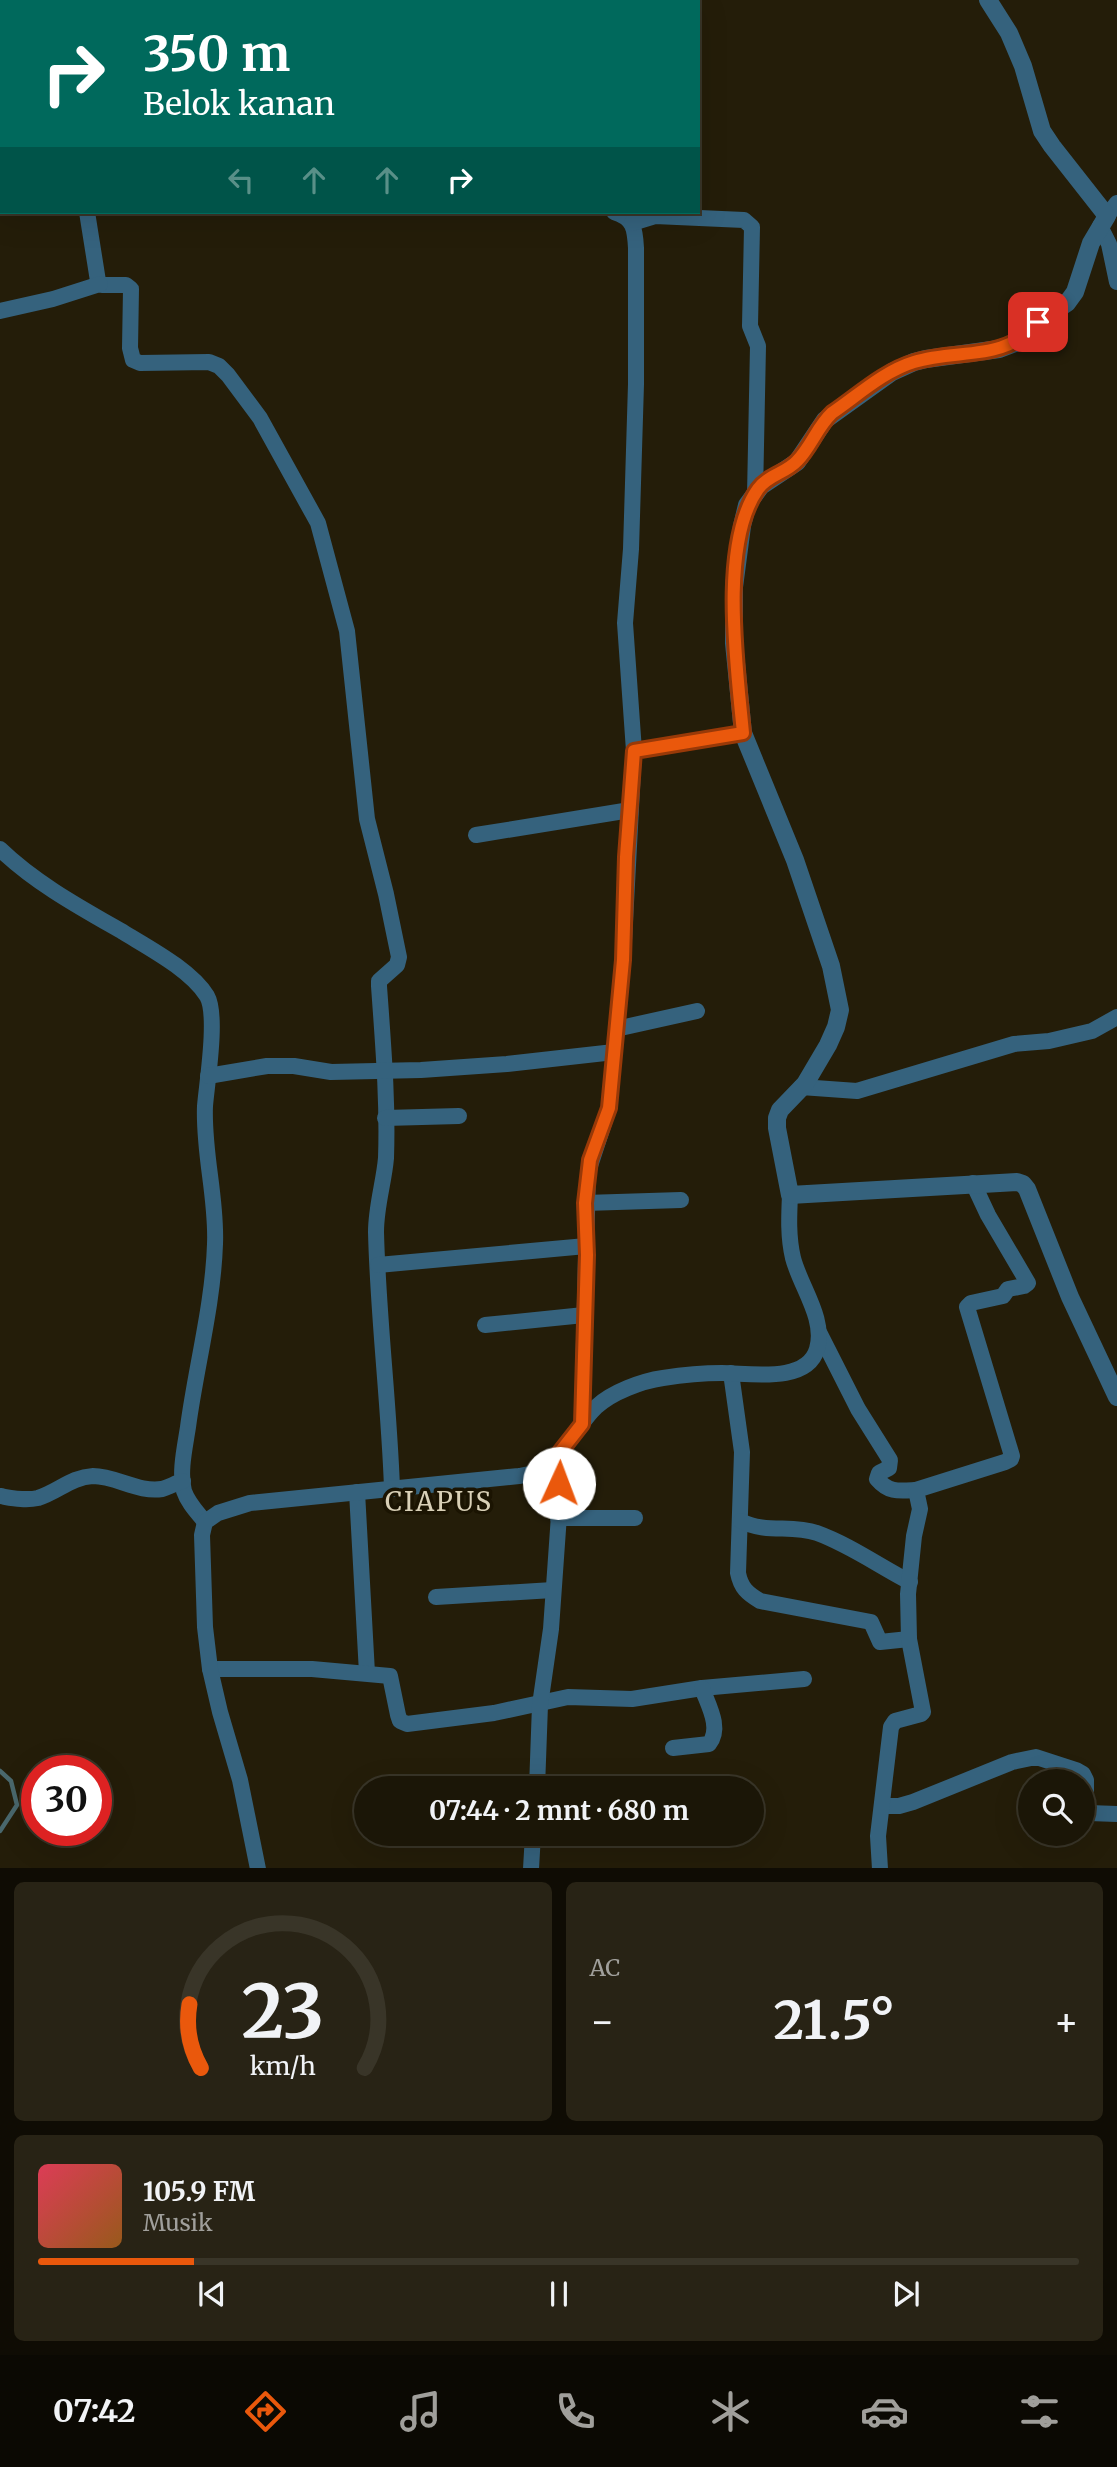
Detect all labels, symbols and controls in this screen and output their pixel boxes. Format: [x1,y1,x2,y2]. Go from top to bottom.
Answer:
text: 350 m [143,23,290,84]
icon: right [28,28,119,119]
text: Belok kanan [143,84,335,124]
icon: left [222,161,260,199]
icon: ahead [295,161,333,199]
icon: ahead [368,161,406,199]
icon: right [441,161,479,199]
pin [1008,292,1068,352]
icon: arrive [1019,303,1057,341]
position arrow [522,1446,596,1520]
district label: CIAPUS [385,1485,493,1518]
speed limit sign: 30 [21,1755,112,1846]
map controls [1018,1769,1095,1846]
button: search [1018,1769,1095,1846]
text: 07:44 · 2 mnt · 680 m [429,1794,689,1827]
text: AC [590,1953,620,1982]
text: 23 [241,1966,324,2058]
text: 21.5° [774,1988,895,2053]
text: − [590,1998,615,2045]
text: + [1054,1998,1079,2045]
text: km/h [250,2049,316,2081]
text: 105.9 FM [143,2175,255,2208]
text: Musik [143,2208,213,2237]
icon: previous [193,2275,231,2313]
icon: pause [540,2275,578,2313]
icon: next [887,2275,925,2313]
icon: directions [241,2387,290,2436]
icon: music [396,2387,445,2436]
icon: phone [551,2387,600,2436]
icon: climate [706,2387,755,2436]
icon: car [860,2387,909,2436]
icon: filters [1015,2387,1064,2436]
text: 07:42 [53,2391,136,2431]

